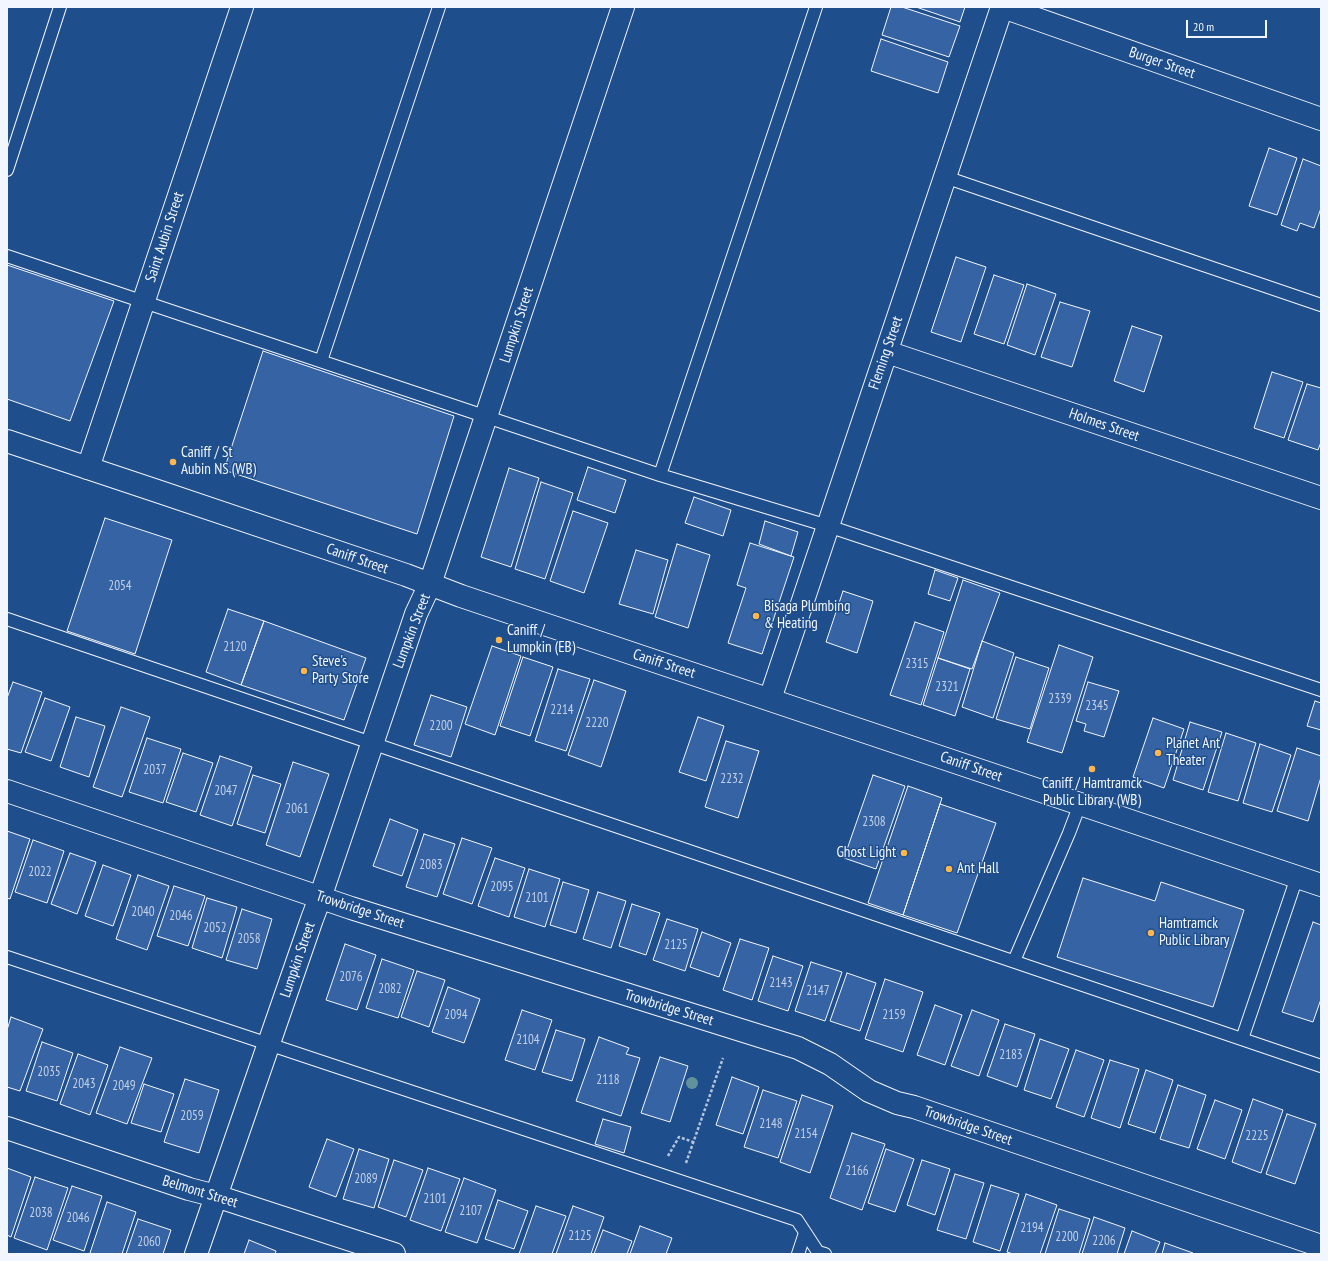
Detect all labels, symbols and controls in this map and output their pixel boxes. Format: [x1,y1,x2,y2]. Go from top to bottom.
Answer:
scale bar [1188,12,1269,38]
text: 20 m [1193,19,1214,34]
street label: Burger Street [1127,43,1197,83]
street label: Saint Aubin Street [142,190,188,284]
street label: Lumpkin Street [496,285,538,365]
street label: Fleming Street [865,314,907,392]
street label: Holmes Street [1066,405,1142,445]
place label: Caniff / St Aubin NS (WB) [181,444,256,479]
marker: Caniff / St Aubin NS (WB) [168,457,178,467]
street label: Caniff Street [324,540,390,578]
house number: 2054 [108,578,132,594]
street label: Lumpkin Street [389,591,435,671]
place label: Bisaga Plumbing & Heating [764,598,850,633]
marker: Bisaga Plumbing & Heating [751,611,761,621]
place label: Caniff / Lumpkin (EB) [507,622,575,657]
marker: Caniff / Lumpkin (EB) [494,635,504,645]
house number: 2120 [223,639,247,655]
street label: Caniff Street [631,645,697,683]
place label: Steve's Party Store [312,653,369,688]
house number: 2315 [905,656,929,672]
marker: Steve's Party Store [299,666,309,676]
house number: 2321 [935,679,959,695]
house number: 2339 [1048,691,1072,707]
house number: 2345 [1085,698,1109,714]
house number: 2214 [550,702,574,718]
house number: 2220 [585,715,609,731]
house number: 2200 [429,718,453,734]
place label: Planet Ant Theater [1166,735,1220,770]
street label: Caniff Street [938,748,1004,786]
marker: Planet Ant Theater [1153,748,1163,758]
house number: 2037 [143,762,167,778]
marker: Caniff / Hamtramck Public Library (WB) [1087,764,1097,774]
house number: 2232 [720,771,744,787]
place label: Caniff / Hamtramck Public Library (WB) [1042,775,1142,810]
house number: 2047 [214,783,238,799]
house number: 2061 [285,801,309,817]
house number: 2308 [862,814,886,830]
place label: Ghost Light [836,844,896,862]
marker: Ghost Light [899,848,909,858]
house number: 2083 [419,857,443,873]
place label: Ant Hall [957,860,999,878]
house number: 2022 [28,864,52,880]
marker: Ant Hall [944,864,954,874]
house number: 2095 [490,879,514,895]
street label: Trowbridge Street [313,887,407,933]
house number: 2101 [525,890,549,906]
house number: 2040 [131,904,155,920]
house number: 2046 [169,908,193,924]
place label: Hamtramck Public Library [1159,915,1229,950]
house number: 2052 [203,920,227,936]
street label: Lumpkin Street [277,920,319,1000]
marker: Hamtramck Public Library [1146,928,1156,938]
house number: 2058 [237,931,261,947]
house number: 2125 [664,937,688,953]
house number: 2076 [339,969,363,985]
house number: 2143 [769,975,793,991]
house number: 2082 [378,981,402,997]
house number: 2147 [806,983,830,999]
street label: Trowbridge Street [622,986,716,1030]
house number: 2094 [444,1007,468,1023]
house number: 2159 [882,1007,906,1023]
house number: 2104 [516,1032,540,1048]
house number: 2183 [999,1047,1023,1063]
house number: 2035 [37,1064,61,1080]
house number: 2118 [596,1072,620,1088]
house number: 2043 [72,1076,96,1092]
house number: 2049 [112,1078,136,1094]
street label: Trowbridge Street [922,1103,1014,1149]
house number: 2059 [180,1108,204,1124]
house number: 2148 [759,1116,783,1132]
house number: 2154 [794,1126,818,1142]
house number: 2225 [1245,1128,1269,1144]
house number: 2166 [845,1163,869,1179]
house number: 2089 [354,1171,378,1187]
street label: Belmont Street [160,1172,240,1212]
house number: 2101 [423,1191,447,1207]
house number: 2107 [459,1203,483,1219]
house number: 2038 [29,1205,53,1221]
house number: 2046 [66,1210,90,1226]
house number: 2194 [1020,1220,1044,1236]
house number: 2125 [568,1228,592,1244]
house number: 2200 [1055,1229,1079,1245]
house number: 2206 [1092,1233,1116,1249]
house number: 2060 [137,1234,161,1250]

